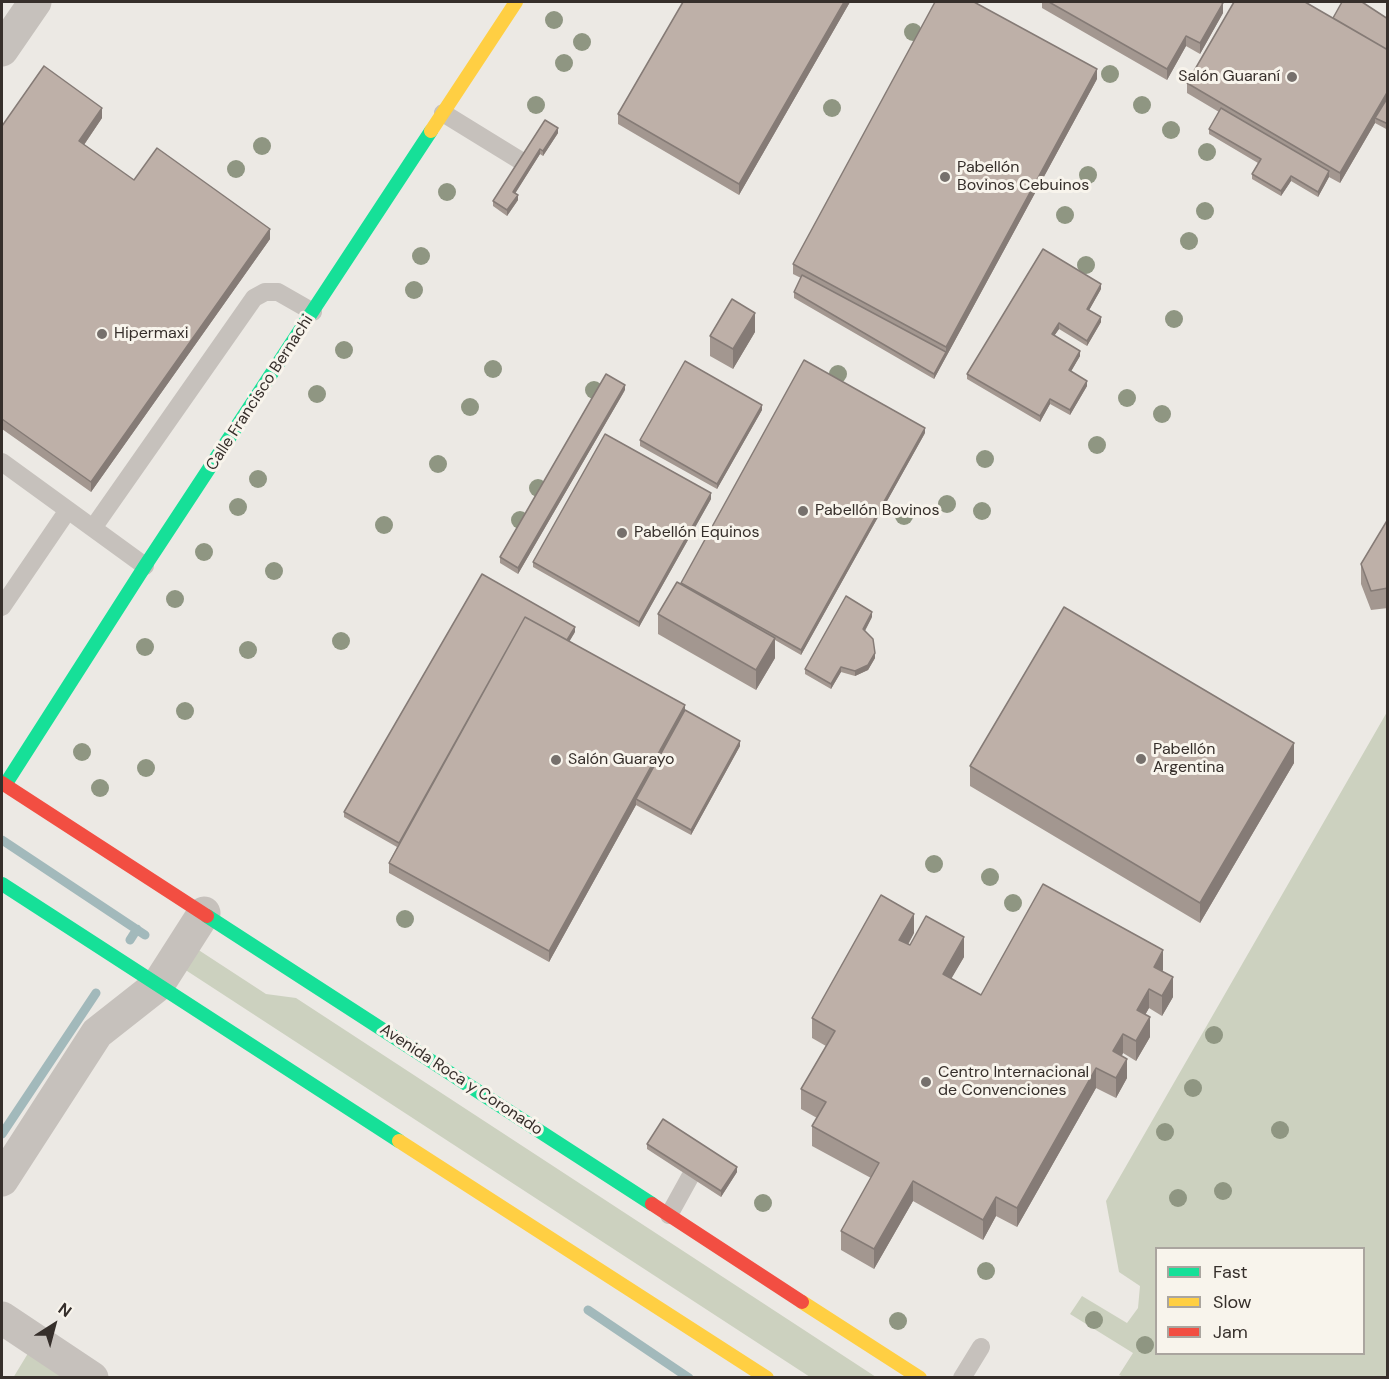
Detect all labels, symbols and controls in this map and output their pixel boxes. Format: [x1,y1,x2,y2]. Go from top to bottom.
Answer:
place label: Salón Guaraní [1178,67,1280,87]
marker: Salón Guaraní [1285,70,1299,84]
place label: Pabellón Bovinos Cebuinos [957,158,1089,196]
marker: Pabellón Bovinos Cebuinos [938,170,952,184]
street label: Calle Francisco Bernachi [202,312,318,474]
place label: Hipermaxi [114,324,188,344]
marker: Hipermaxi [95,327,109,341]
place label: Pabellón Bovinos [815,501,939,521]
marker: Pabellón Bovinos [796,504,810,518]
place label: Pabellón Equinos [634,523,760,543]
marker: Pabellón Equinos [615,526,629,540]
place label: Pabellón Argentina [1153,740,1224,778]
place label: Salón Guarayo [568,750,674,770]
marker: Pabellón Argentina [1134,752,1148,766]
marker: Salón Guarayo [549,753,563,767]
street label: Avenida Roca y Coronado [376,1020,546,1140]
place label: Centro Internacional de Convenciones [938,1063,1089,1101]
marker: Centro Internacional de Convenciones [919,1075,933,1089]
legend [1155,1247,1365,1355]
text: Fast [1213,1260,1248,1284]
text: Slow [1213,1290,1252,1314]
north arrow [24,1295,84,1355]
text: N [54,1298,76,1322]
text: Jam [1213,1320,1248,1344]

